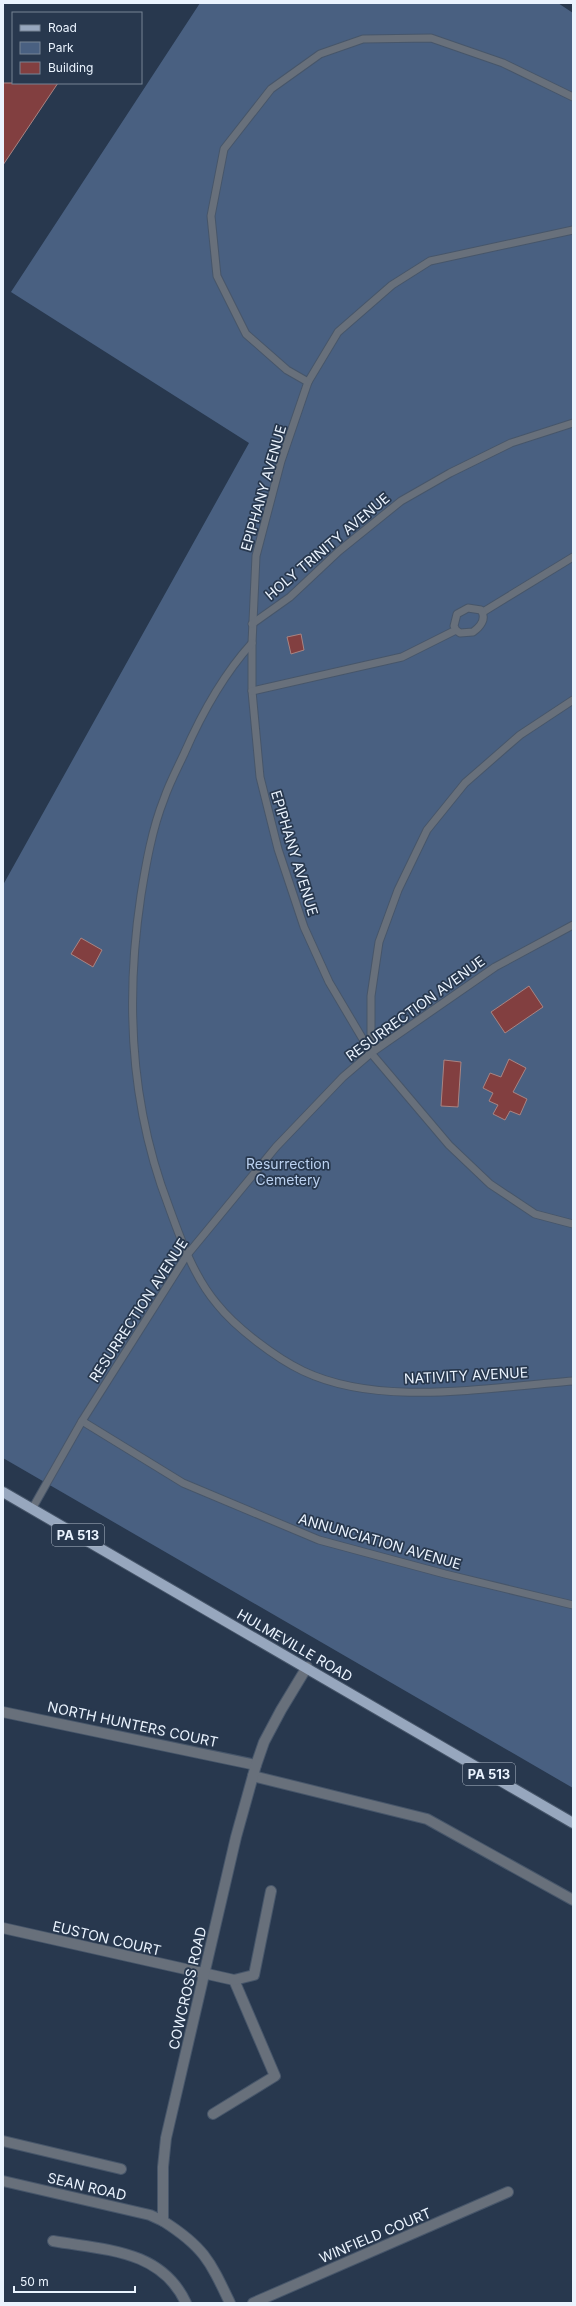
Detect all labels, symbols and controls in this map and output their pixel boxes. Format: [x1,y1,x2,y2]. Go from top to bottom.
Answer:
legend [12,12,142,84]
text: Road [48,20,77,35]
text: Park [48,40,74,55]
text: Building [48,60,93,75]
street label: EPIPHANY AVENUE [237,423,289,553]
street label: HOLY TRINITY AVENUE [261,489,393,603]
street label: EPIPHANY AVENUE [268,788,322,918]
street label: RESURRECTION AVENUE [342,952,488,1064]
park label: Resurrection Cemetery [246,1155,330,1188]
street label: RESURRECTION AVENUE [85,1235,191,1385]
street label: NATIVITY AVENUE [404,1363,528,1387]
street label: ANNUNCIATION AVENUE [297,1510,463,1572]
road number: PA 513 [52,1524,104,1546]
street label: HULMEVILLE ROAD [234,1605,356,1685]
street label: NORTH HUNTERS COURT [46,1698,220,1750]
road number: PA 513 [463,1763,515,1785]
street label: EUSTON COURT [51,1917,163,1959]
street label: COWCROSS ROAD [165,1925,209,2051]
street label: SEAN ROAD [46,2169,128,2203]
street label: WINFIELD COURT [316,2204,434,2266]
scale bar [14,2268,135,2294]
text: 50 m [20,2274,49,2289]

